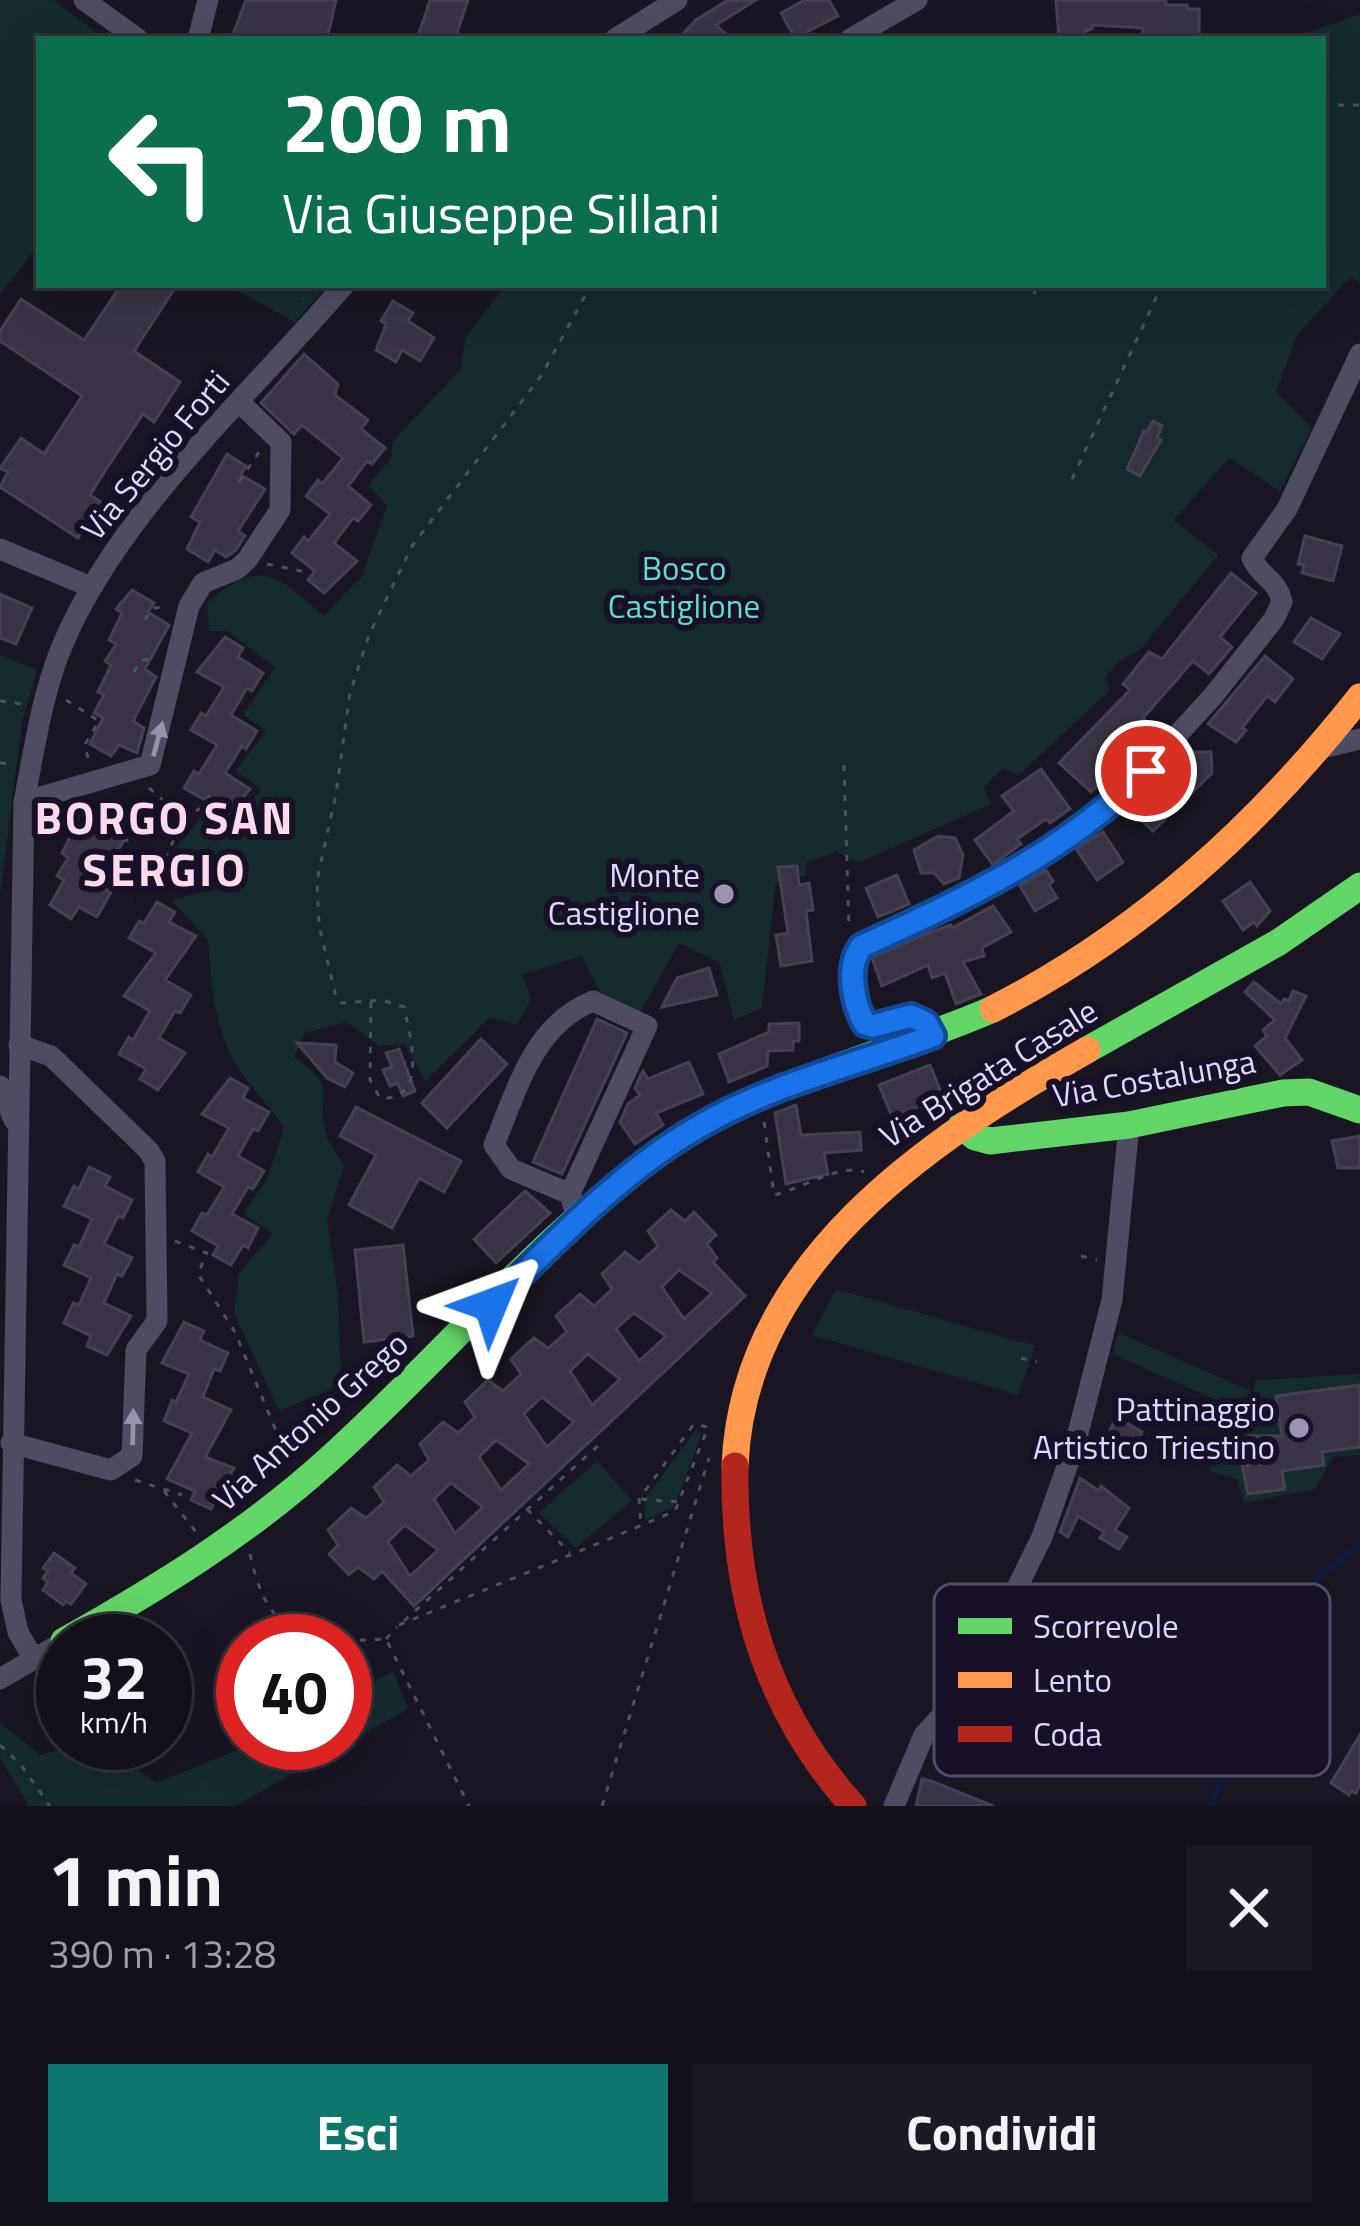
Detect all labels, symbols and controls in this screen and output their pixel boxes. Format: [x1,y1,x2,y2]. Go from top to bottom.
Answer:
text: 200 m [282,57,512,185]
icon: left [84,84,240,240]
text: Via Giuseppe Sillani [282,172,720,254]
street label: Via Sergio Forti [69,359,241,551]
park label: Bosco Castiglione [608,543,760,631]
one-way arrow [149,720,168,757]
pin [1095,720,1197,822]
icon: arrive [1113,738,1179,804]
district label: BORGO SAN SERGIO [35,783,295,903]
place label: Monte Castiglione [548,850,700,938]
marker: Monte Castiglione [711,881,737,907]
street label: Via Brigata Casale [869,986,1107,1160]
street label: Via Costalunga [1049,1036,1259,1120]
position arrow [428,1242,554,1368]
street label: Via Antonio Grego [201,1319,419,1523]
place label: Pattinaggio Artistico Triestino [1033,1384,1275,1472]
one-way arrow [123,1407,142,1445]
marker: Pattinaggio Artistico Triestino [1286,1415,1312,1441]
legend [934,1584,1330,1776]
text: Scorrevole [1033,1601,1179,1651]
speed limit sign: 40 [216,1614,372,1770]
text: 32 [80,1631,148,1722]
text: Lento [1033,1655,1112,1705]
text: km/h [80,1699,148,1745]
text: Coda [1033,1709,1102,1759]
text: 1 min [48,1824,223,1934]
button: close [1186,1845,1312,1971]
text: 390 m · 13:28 [48,1924,276,1983]
button: Esci [48,2064,668,2202]
button: Condividi [692,2064,1312,2202]

